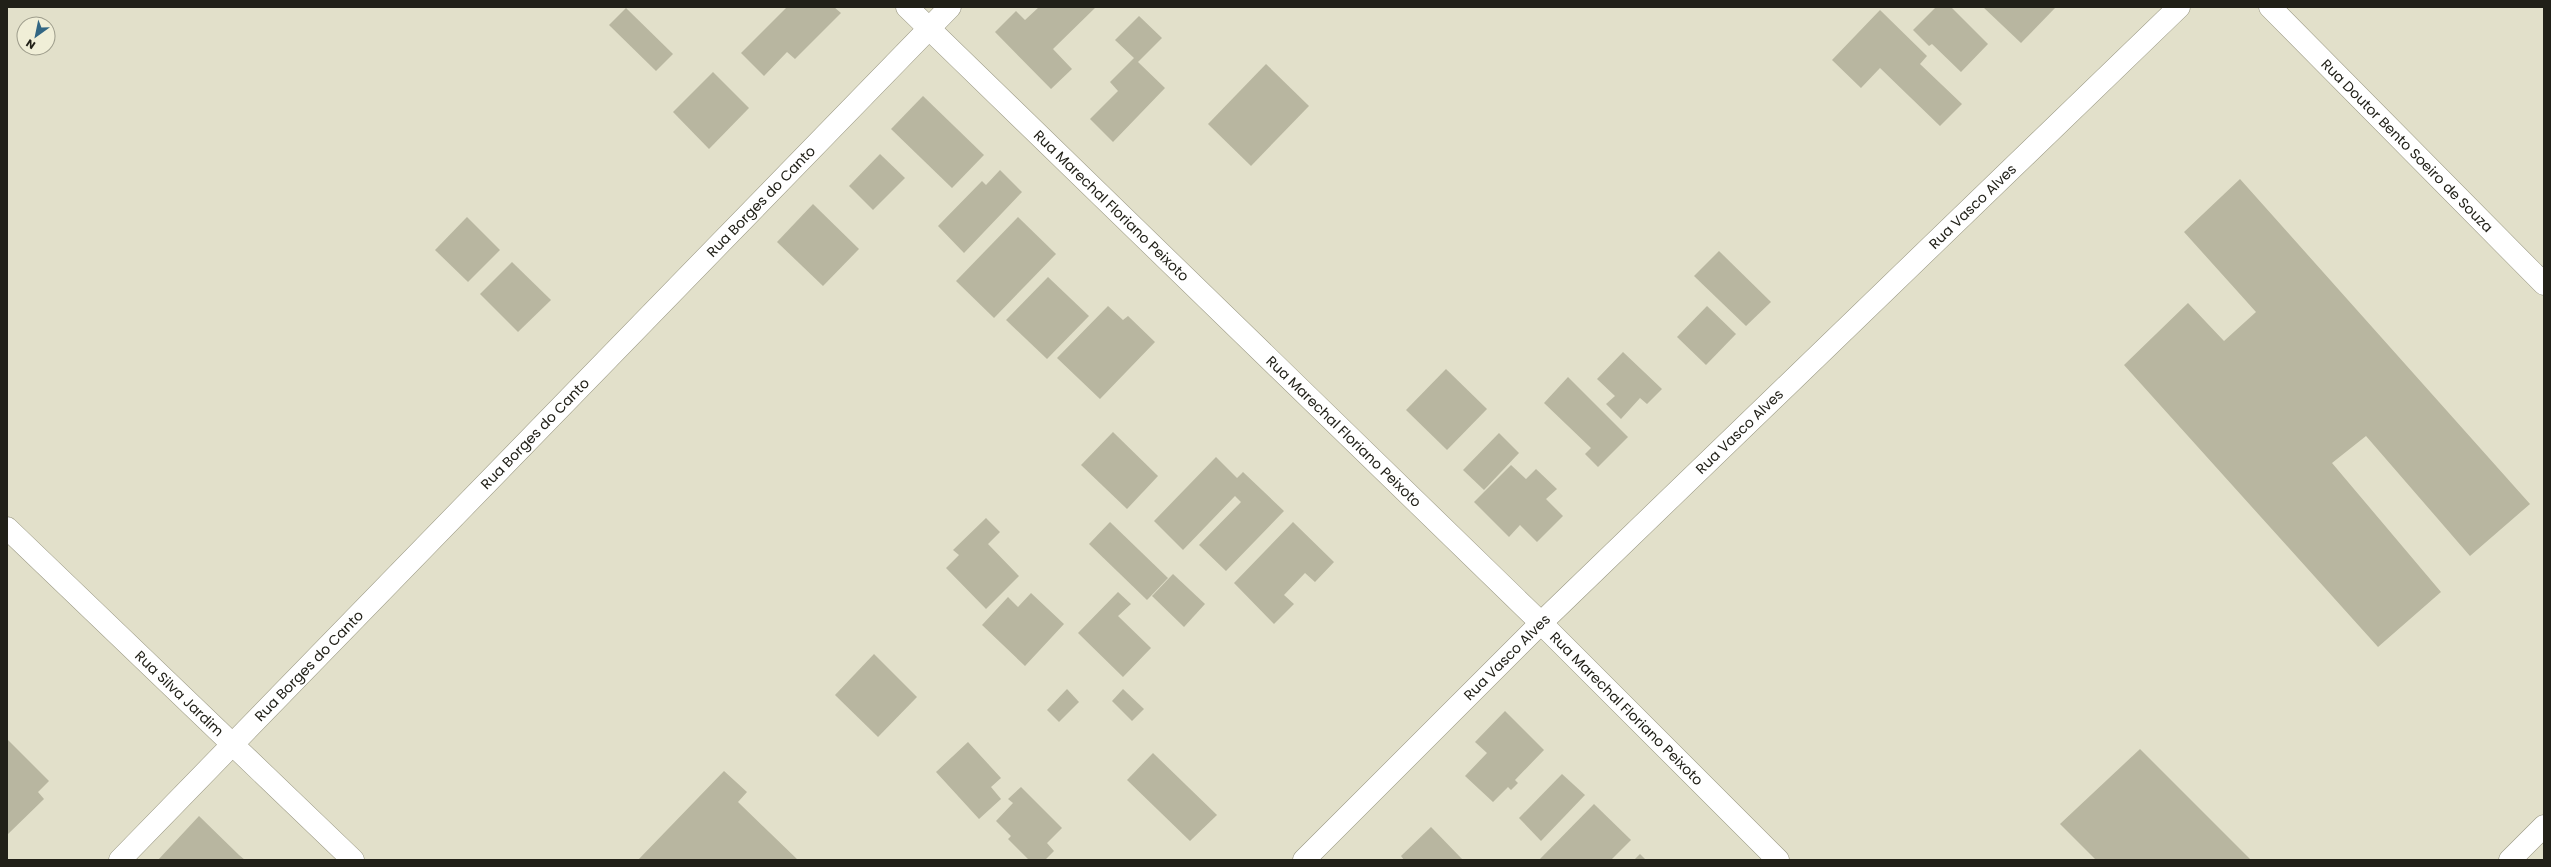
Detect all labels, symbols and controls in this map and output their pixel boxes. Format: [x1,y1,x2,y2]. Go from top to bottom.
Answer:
north arrow [16,16,56,56]
text: N [23,35,38,53]
street label: Rua Doutor Bento Soeiro de Souza [2317,54,2498,237]
street label: Rua Marechal Floriano Peixoto [1029,125,1194,286]
street label: Rua Borges do Canto [702,141,820,261]
street label: Rua Vasco Alves [1924,159,2021,253]
street label: Rua Marechal Floriano Peixoto [1262,351,1426,512]
street label: Rua Borges do Canto [476,373,594,494]
street label: Rua Vasco Alves [1691,384,1788,479]
street label: Rua Borges do Canto [250,606,368,726]
street label: Rua Vasco Alves [1459,609,1555,705]
street label: Rua Marechal Floriano Peixoto [1545,627,1708,790]
street label: Rua Silva Jardim [131,646,228,741]

